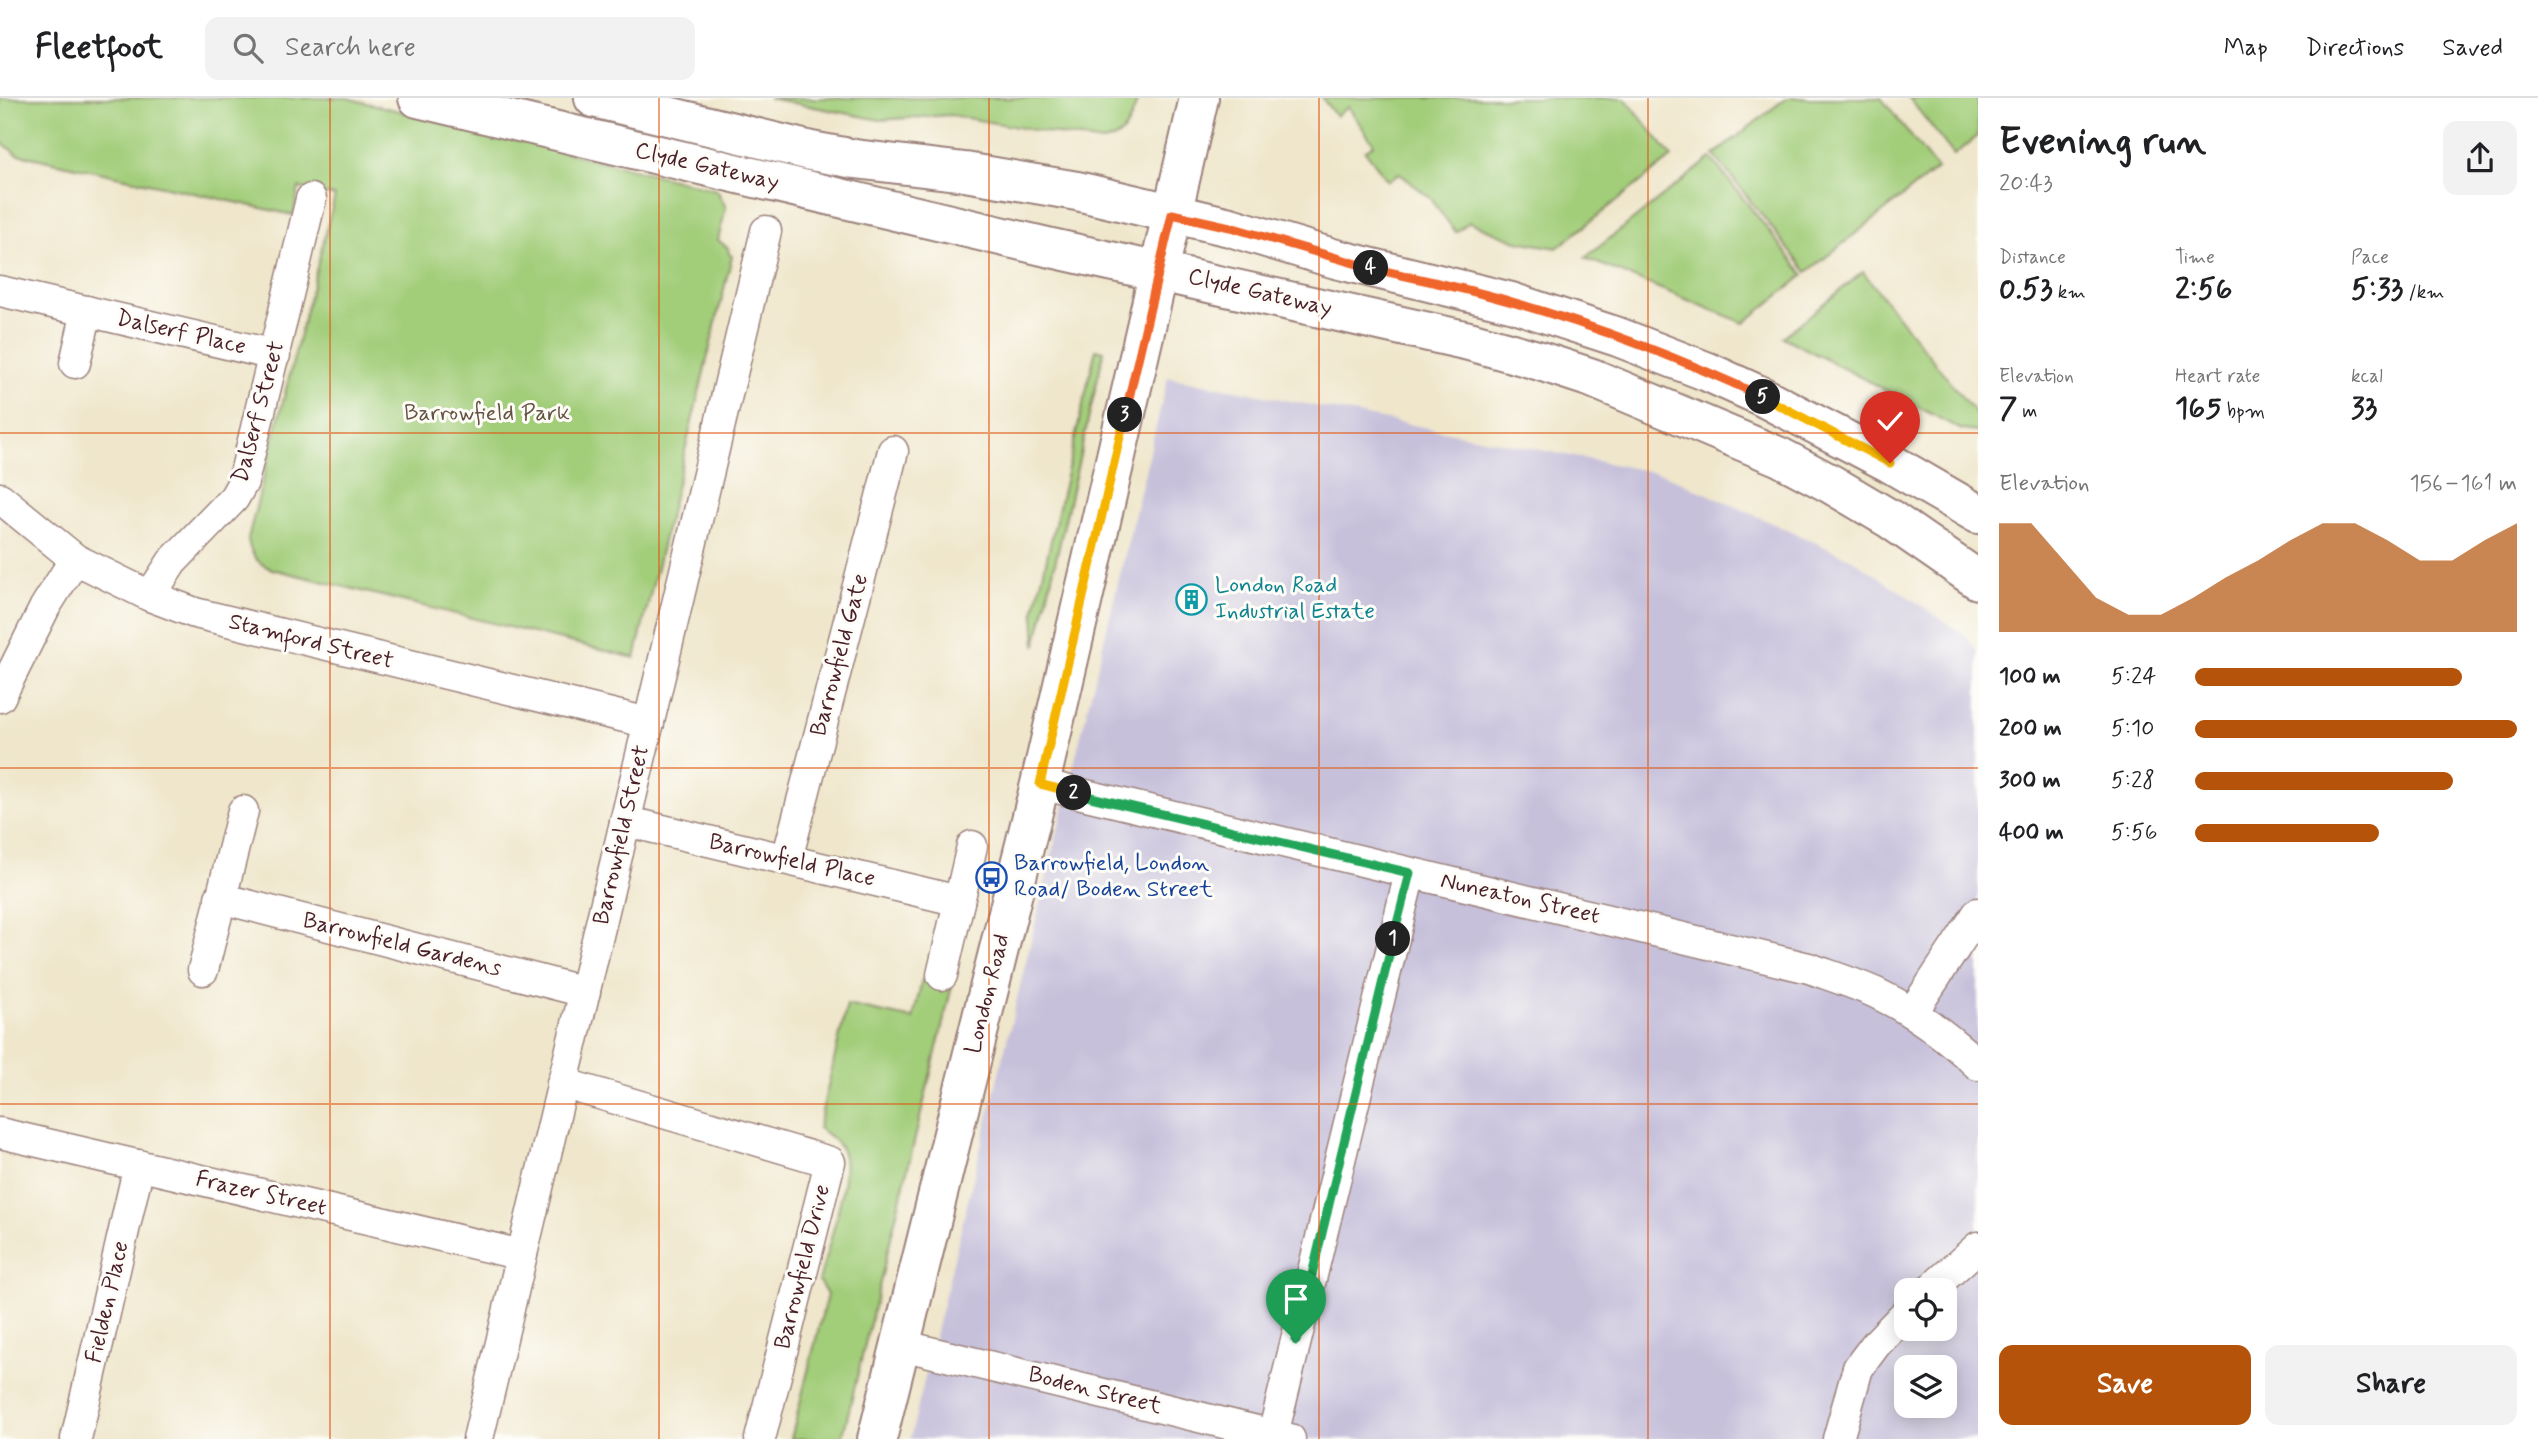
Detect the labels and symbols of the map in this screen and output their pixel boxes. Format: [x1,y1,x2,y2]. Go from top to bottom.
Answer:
street label: Clyde Gateway [632,136,782,198]
pin: 4 [1354,250,1388,286]
street label: Clyde Gateway [1185,262,1335,324]
street label: Dalserf Place [113,304,249,362]
street label: Dalserf Street [226,338,292,486]
pin: 5 [1746,380,1780,414]
pin [1860,391,1920,463]
pin: 3 [1108,398,1142,432]
park label: Barrowfield Park [404,399,570,429]
street label: Barrowfield Gate [804,570,876,740]
place label: London Road Industrial Estate [1215,571,1375,627]
building icon: London Road Industrial Estate [1175,582,1209,616]
street label: Stamford Street [225,607,397,678]
street label: Barrowfield Street [587,742,657,928]
pin: 2 [1056,776,1092,810]
street label: Barrowfield Place [706,827,878,895]
place label: Barrowfield, London Road/ Boden Street [1014,849,1213,905]
bus stop icon: Barrowfield, London Road/ Boden Street [974,860,1008,894]
street label: Nuneaton Street [1437,866,1603,932]
street label: Barrowfield Gardens [300,906,504,984]
pin: 1 [1376,922,1410,956]
street label: London Road [959,931,1017,1057]
street label: Frazer Street [193,1164,329,1224]
street label: Barrowfield Drive [768,1181,838,1353]
street label: Fielden Place [79,1238,137,1366]
pin [1266,1269,1326,1341]
street label: Boden Street [1025,1360,1165,1422]

